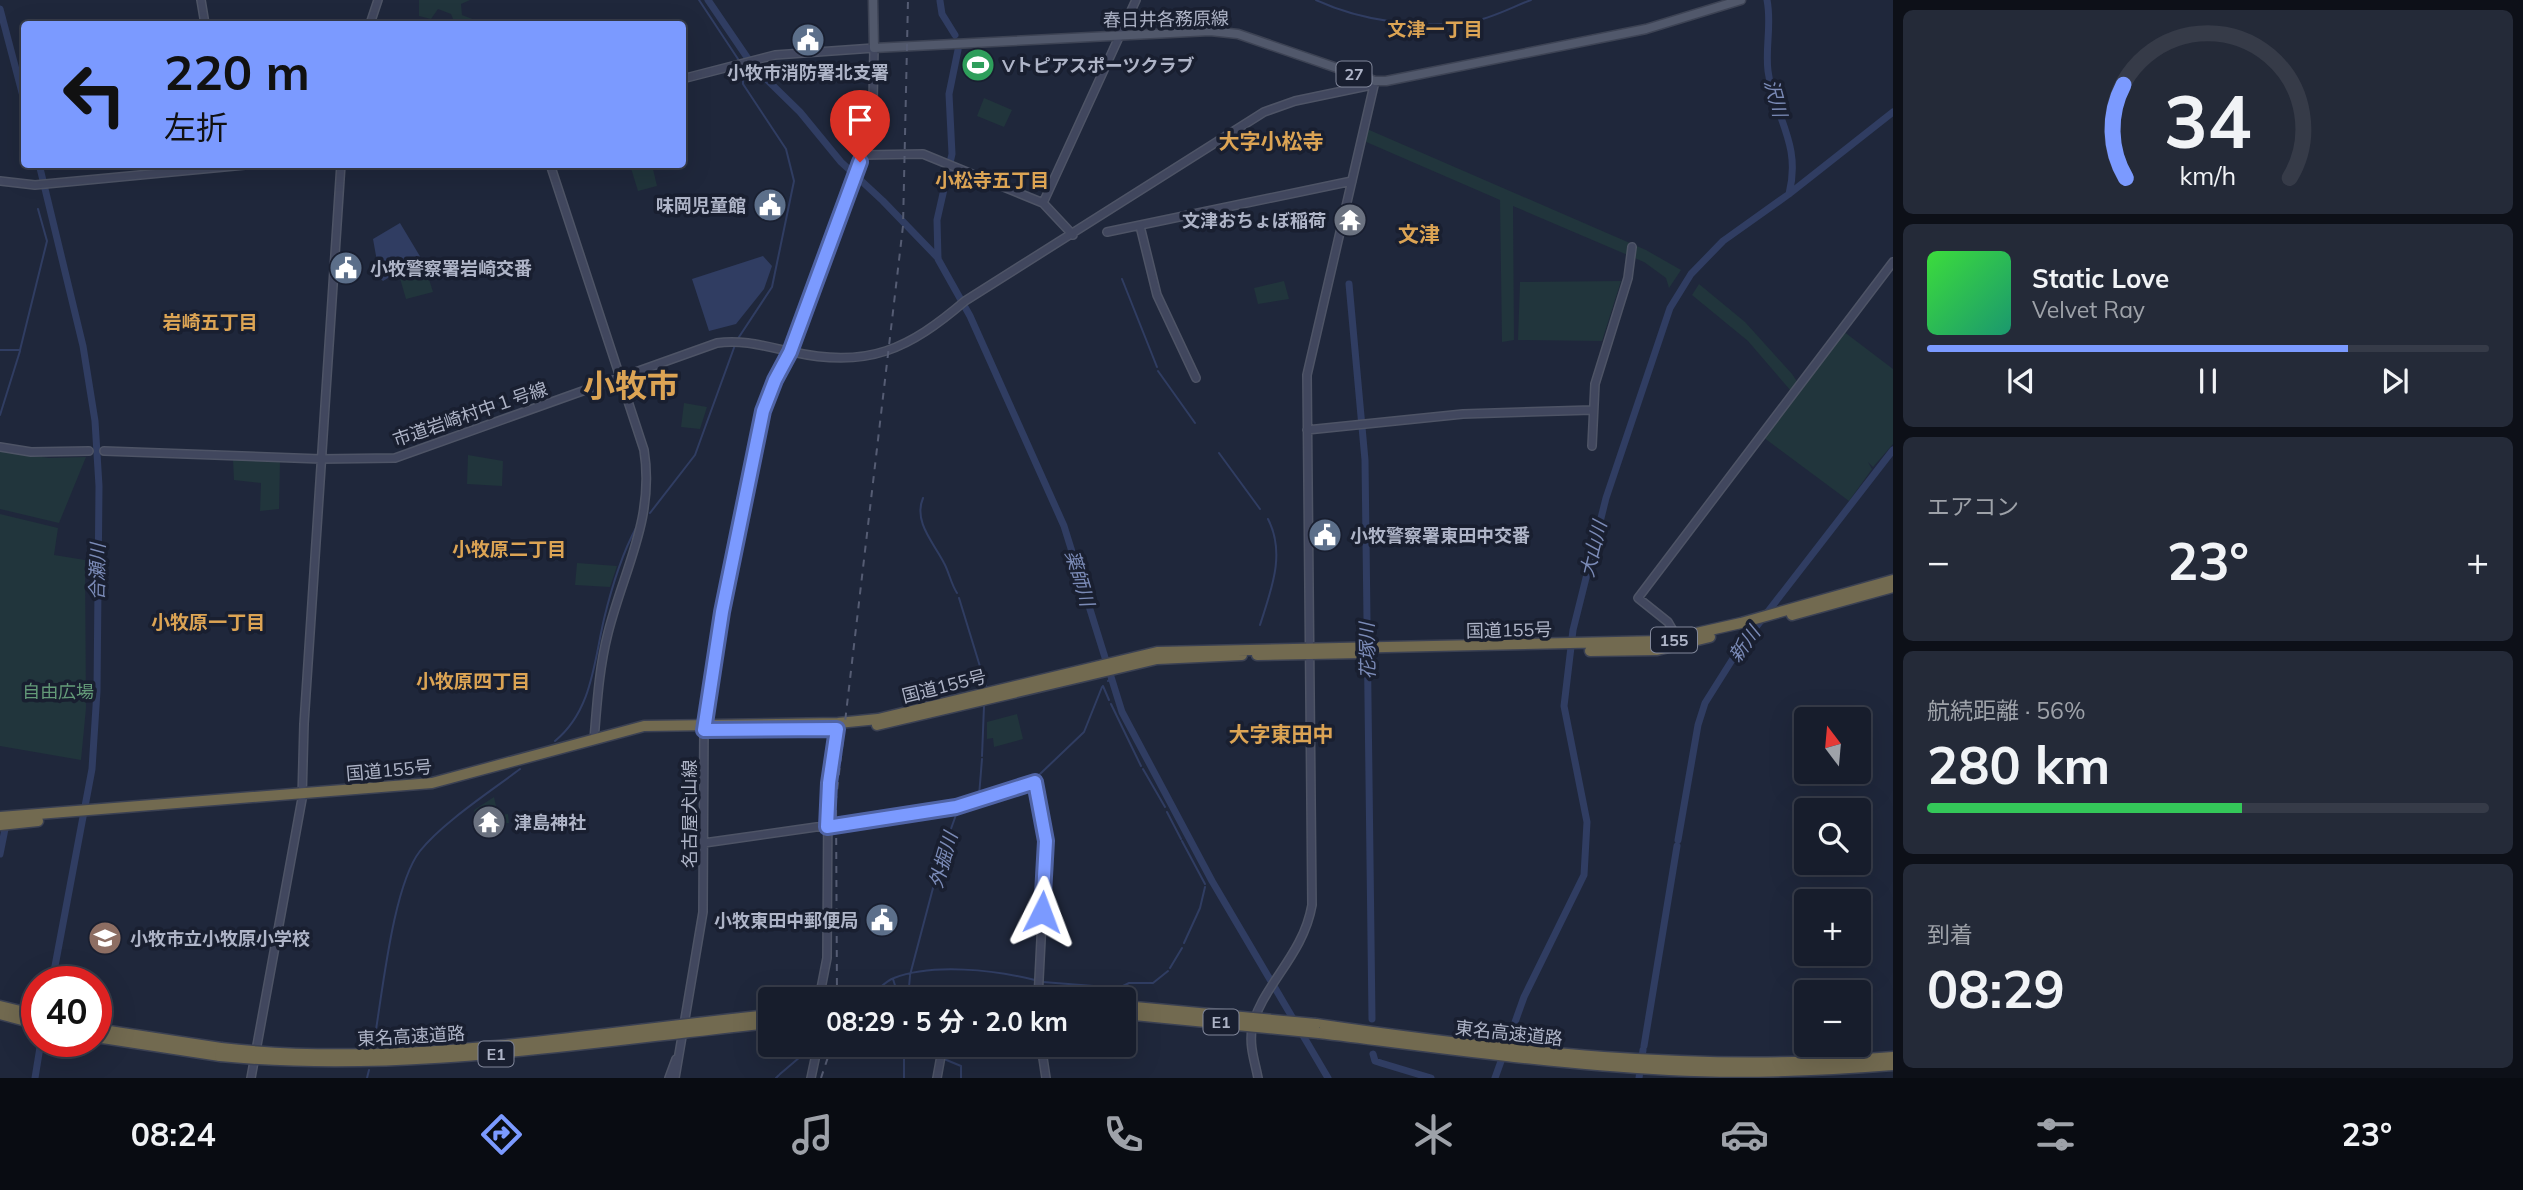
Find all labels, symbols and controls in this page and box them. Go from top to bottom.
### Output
street label: 春日井各務原線 [1103,6,1229,32]
district label: 文津一丁目 [1387,17,1483,41]
public building icon: 小牧市消防署北支署 [789,21,827,59]
text: 220 m [164,41,310,102]
sports icon: Vトピアスポーツクラブ [959,46,997,84]
icon: left [49,49,140,140]
place label: Vトピアスポーツクラブ [1001,54,1195,77]
place label: 小牧市消防署北支署 [727,61,889,84]
road number: 27 [1336,61,1372,86]
text: 34 [2164,75,2252,166]
water label: 沢川 [1759,77,1793,121]
pin [830,90,890,162]
icon: arrive [841,101,879,139]
text: 左折 [164,107,228,147]
district label: 大字小松寺 [1219,128,1324,154]
text: km/h [2180,160,2236,191]
district label: 小松寺五丁目 [935,168,1049,192]
public building icon: 味岡児童館 [751,186,789,224]
place label: 味岡児童館 [656,194,746,217]
temple icon: 文津おちょぼ稲荷 [1331,201,1369,239]
place label: 文津おちょぼ稲荷 [1182,209,1326,232]
district label: 文津 [1398,221,1440,247]
public building icon: 小牧警察署岩崎交番 [327,249,365,287]
place label: 小牧警察署岩崎交番 [370,257,532,280]
text: Static Love [2032,262,2169,295]
text: Velvet Ray [2032,295,2145,324]
district label: 岩崎五丁目 [162,310,258,334]
icon: previous [2002,362,2040,400]
icon: pause [2189,362,2227,400]
icon: next [2376,362,2414,400]
district label: 小牧市 [583,365,679,405]
street label: 市道岩崎村中１号線 [390,377,550,451]
text: エアコン [1927,492,2019,521]
public building icon: 小牧警察署東田中交番 [1306,516,1344,554]
water label: 大山川 [1574,517,1612,580]
place label: 小牧警察署東田中交番 [1350,524,1530,547]
text: 23° [2167,528,2249,593]
district label: 小牧原二丁目 [452,537,566,561]
text: − [1927,537,1950,585]
text: + [2466,537,2489,585]
water label: 合瀬川 [85,541,110,601]
water label: 薬師川 [1060,547,1100,611]
district label: 小牧原一丁目 [151,610,265,634]
street label: 国道155号 [1466,618,1552,642]
water label: 花塚川 [1354,620,1379,680]
water label: 新川 [1723,620,1766,666]
road number: 155 [1651,628,1697,652]
street label: 国道155号 [899,664,989,708]
district label: 小牧原四丁目 [416,669,530,693]
park label: 自由広場 [22,680,94,703]
text: 航続距離 · 56% [1927,696,2085,725]
north arrow [1794,707,1871,784]
map controls [1794,707,1871,1057]
district label: 大字東田中 [1229,721,1334,747]
text: 280 km [1927,732,2110,797]
street label: 国道155号 [345,755,433,785]
street label: 名古屋犬山線 [678,760,701,868]
button: search [1794,798,1871,875]
temple icon: 津島神社 [470,803,508,841]
place label: 津島神社 [514,811,586,834]
water label: 外掘川 [924,827,963,891]
position arrow [1005,875,1079,949]
button: + [1794,889,1871,966]
public building icon: 小牧東田中郵便局 [863,901,901,939]
place label: 小牧東田中郵便局 [714,909,858,932]
school or university icon: 小牧市立小牧原小学校 [86,919,124,957]
text: 到着 [1927,920,1973,949]
place label: 小牧市立小牧原小学校 [130,927,310,950]
text: 08:29 [1927,956,2065,1021]
speed limit sign: 40 [21,966,112,1057]
button: − [1794,980,1871,1057]
text: 08:29 · 5 分 · 2.0 km [826,1005,1068,1038]
road number: E1 [1204,1010,1238,1034]
street label: 東名高速道路 [1454,1016,1564,1050]
street label: 東名高速道路 [356,1022,466,1050]
road number: E1 [478,1042,514,1066]
icon: directions [477,1110,526,1159]
icon: music [788,1110,837,1159]
icon: phone [1099,1110,1148,1159]
icon: climate [1409,1110,1458,1159]
icon: car [1720,1110,1769,1159]
icon: filters [2031,1110,2080,1159]
text: 08:24 [131,1114,216,1154]
text: 23° [2342,1114,2392,1154]

